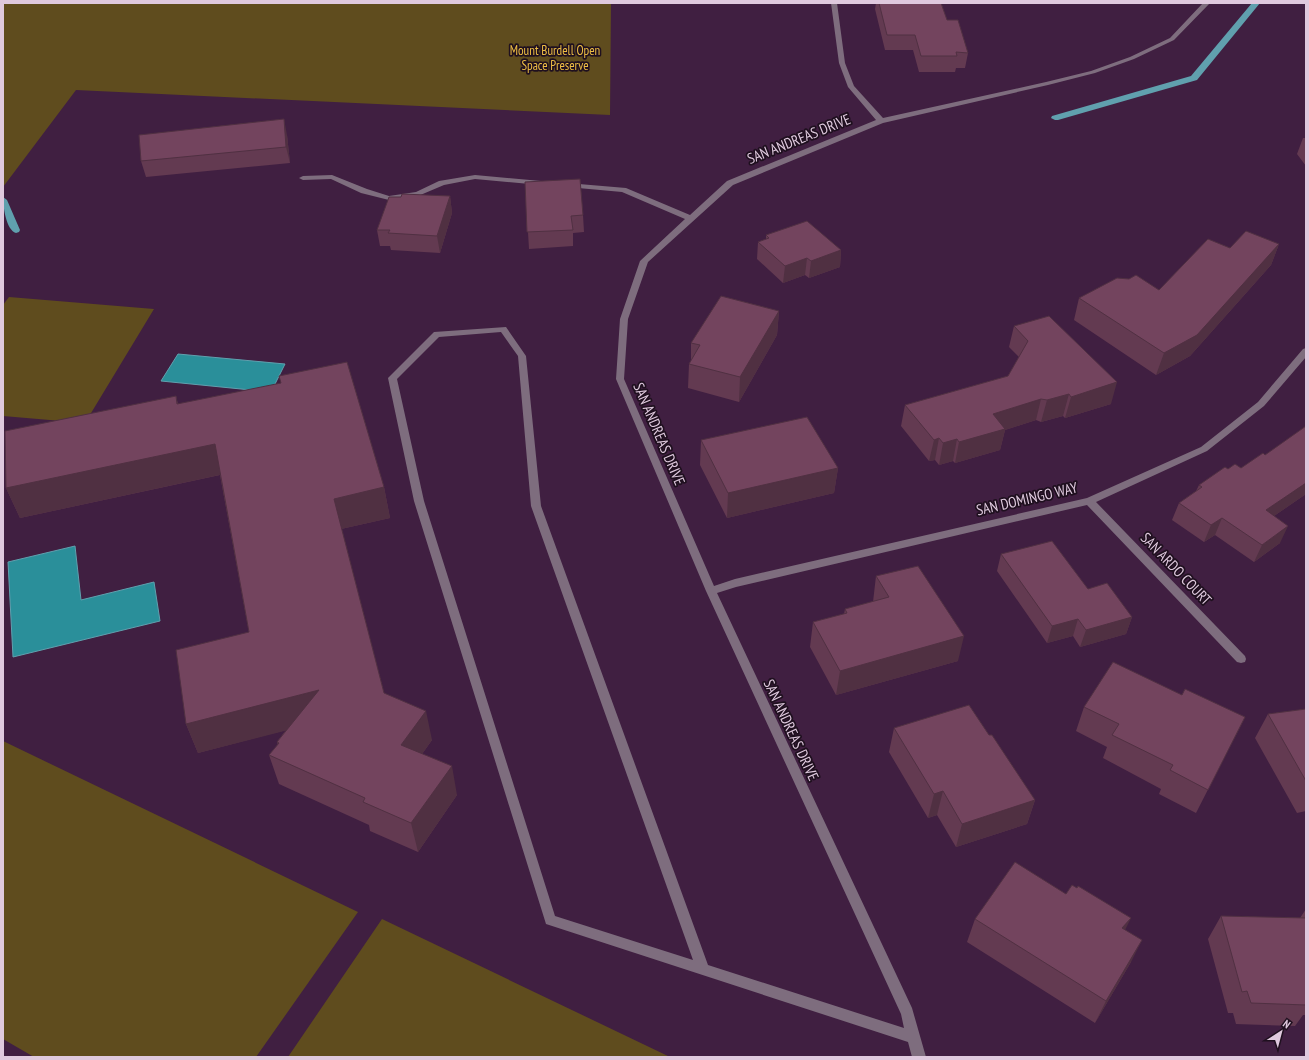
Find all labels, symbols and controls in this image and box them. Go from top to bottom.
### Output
park label: Mount Burdell Open Space Preserve [510,42,601,74]
street label: SAN ANDREAS DRIVE [744,109,853,168]
street label: SAN ANDREAS DRIVE [629,380,690,488]
street label: SAN DOMINGO WAY [974,478,1080,519]
street label: SAN ARDO COURT [1137,528,1216,609]
street label: SAN ANDREAS DRIVE [760,676,823,784]
north arrow [1261,1012,1301,1052]
text: N [1280,1016,1293,1031]

